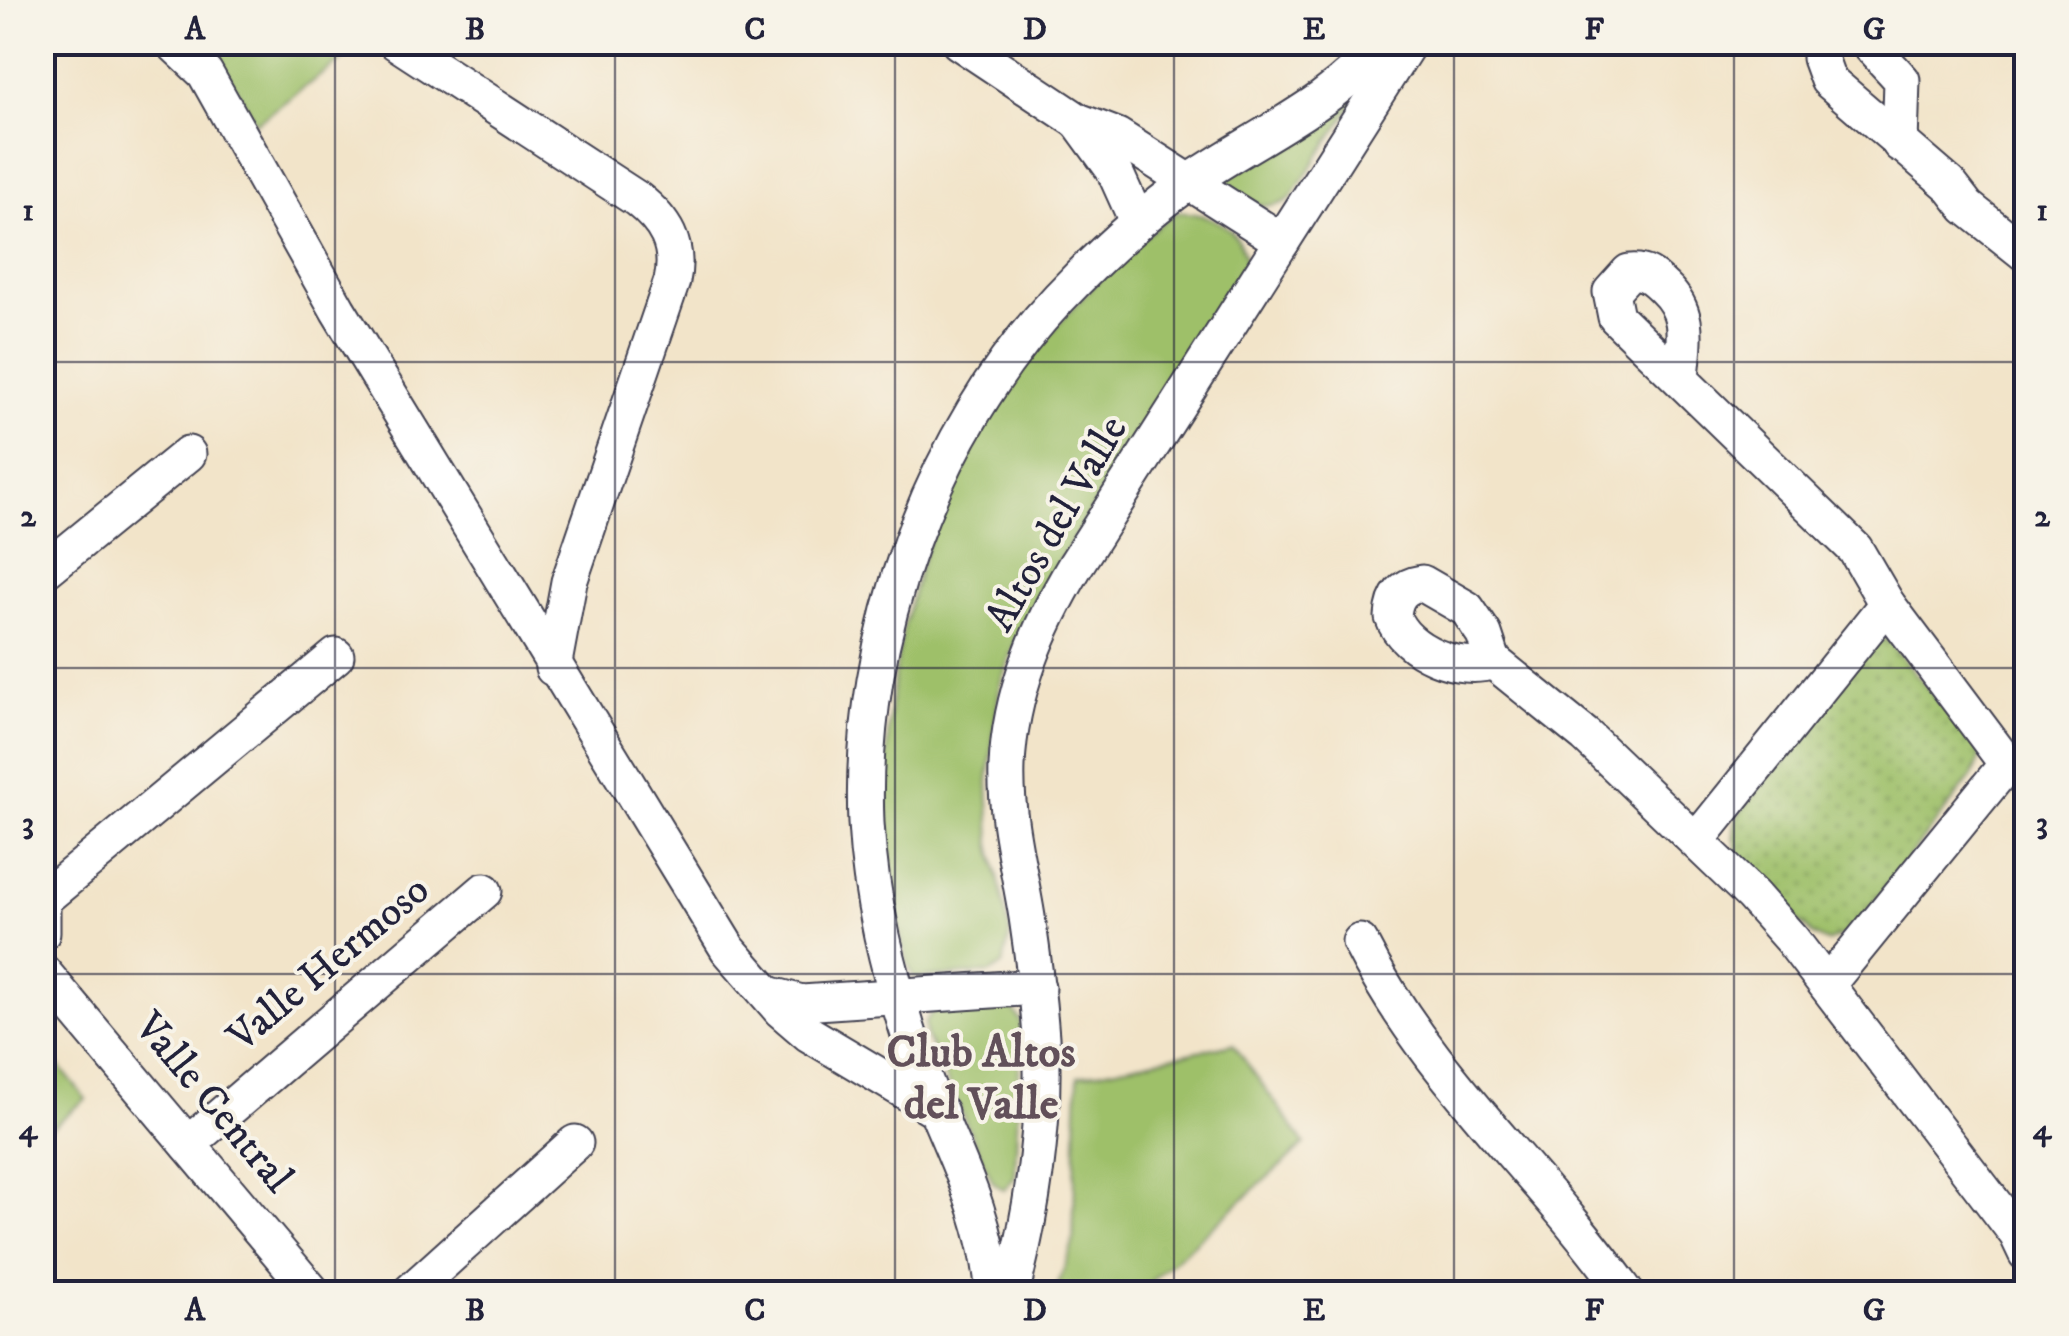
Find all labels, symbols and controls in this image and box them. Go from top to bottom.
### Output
text: A [184,10,207,50]
text: B [465,10,485,50]
text: C [744,10,766,50]
text: D [1023,10,1047,50]
text: E [1303,10,1326,50]
text: F [1584,10,1604,50]
text: G [1863,10,1886,50]
text: 1 [22,191,34,231]
text: 1 [2036,191,2048,231]
street label: Altos del Valle [974,407,1140,641]
text: 2 [20,497,36,537]
text: 2 [2034,497,2050,537]
text: 3 [22,804,34,844]
text: 3 [2036,804,2048,844]
street label: Valle Hermoso [217,865,440,1064]
street label: Valle Central [122,1001,304,1204]
district label: Club Altos del Valle [886,1025,1076,1133]
text: 4 [19,1110,39,1150]
text: 4 [2033,1110,2053,1150]
text: A [184,1291,207,1331]
text: B [465,1291,485,1331]
text: C [744,1291,766,1331]
text: D [1023,1291,1047,1331]
text: E [1303,1291,1326,1331]
text: F [1584,1291,1604,1331]
text: G [1863,1291,1886,1331]

